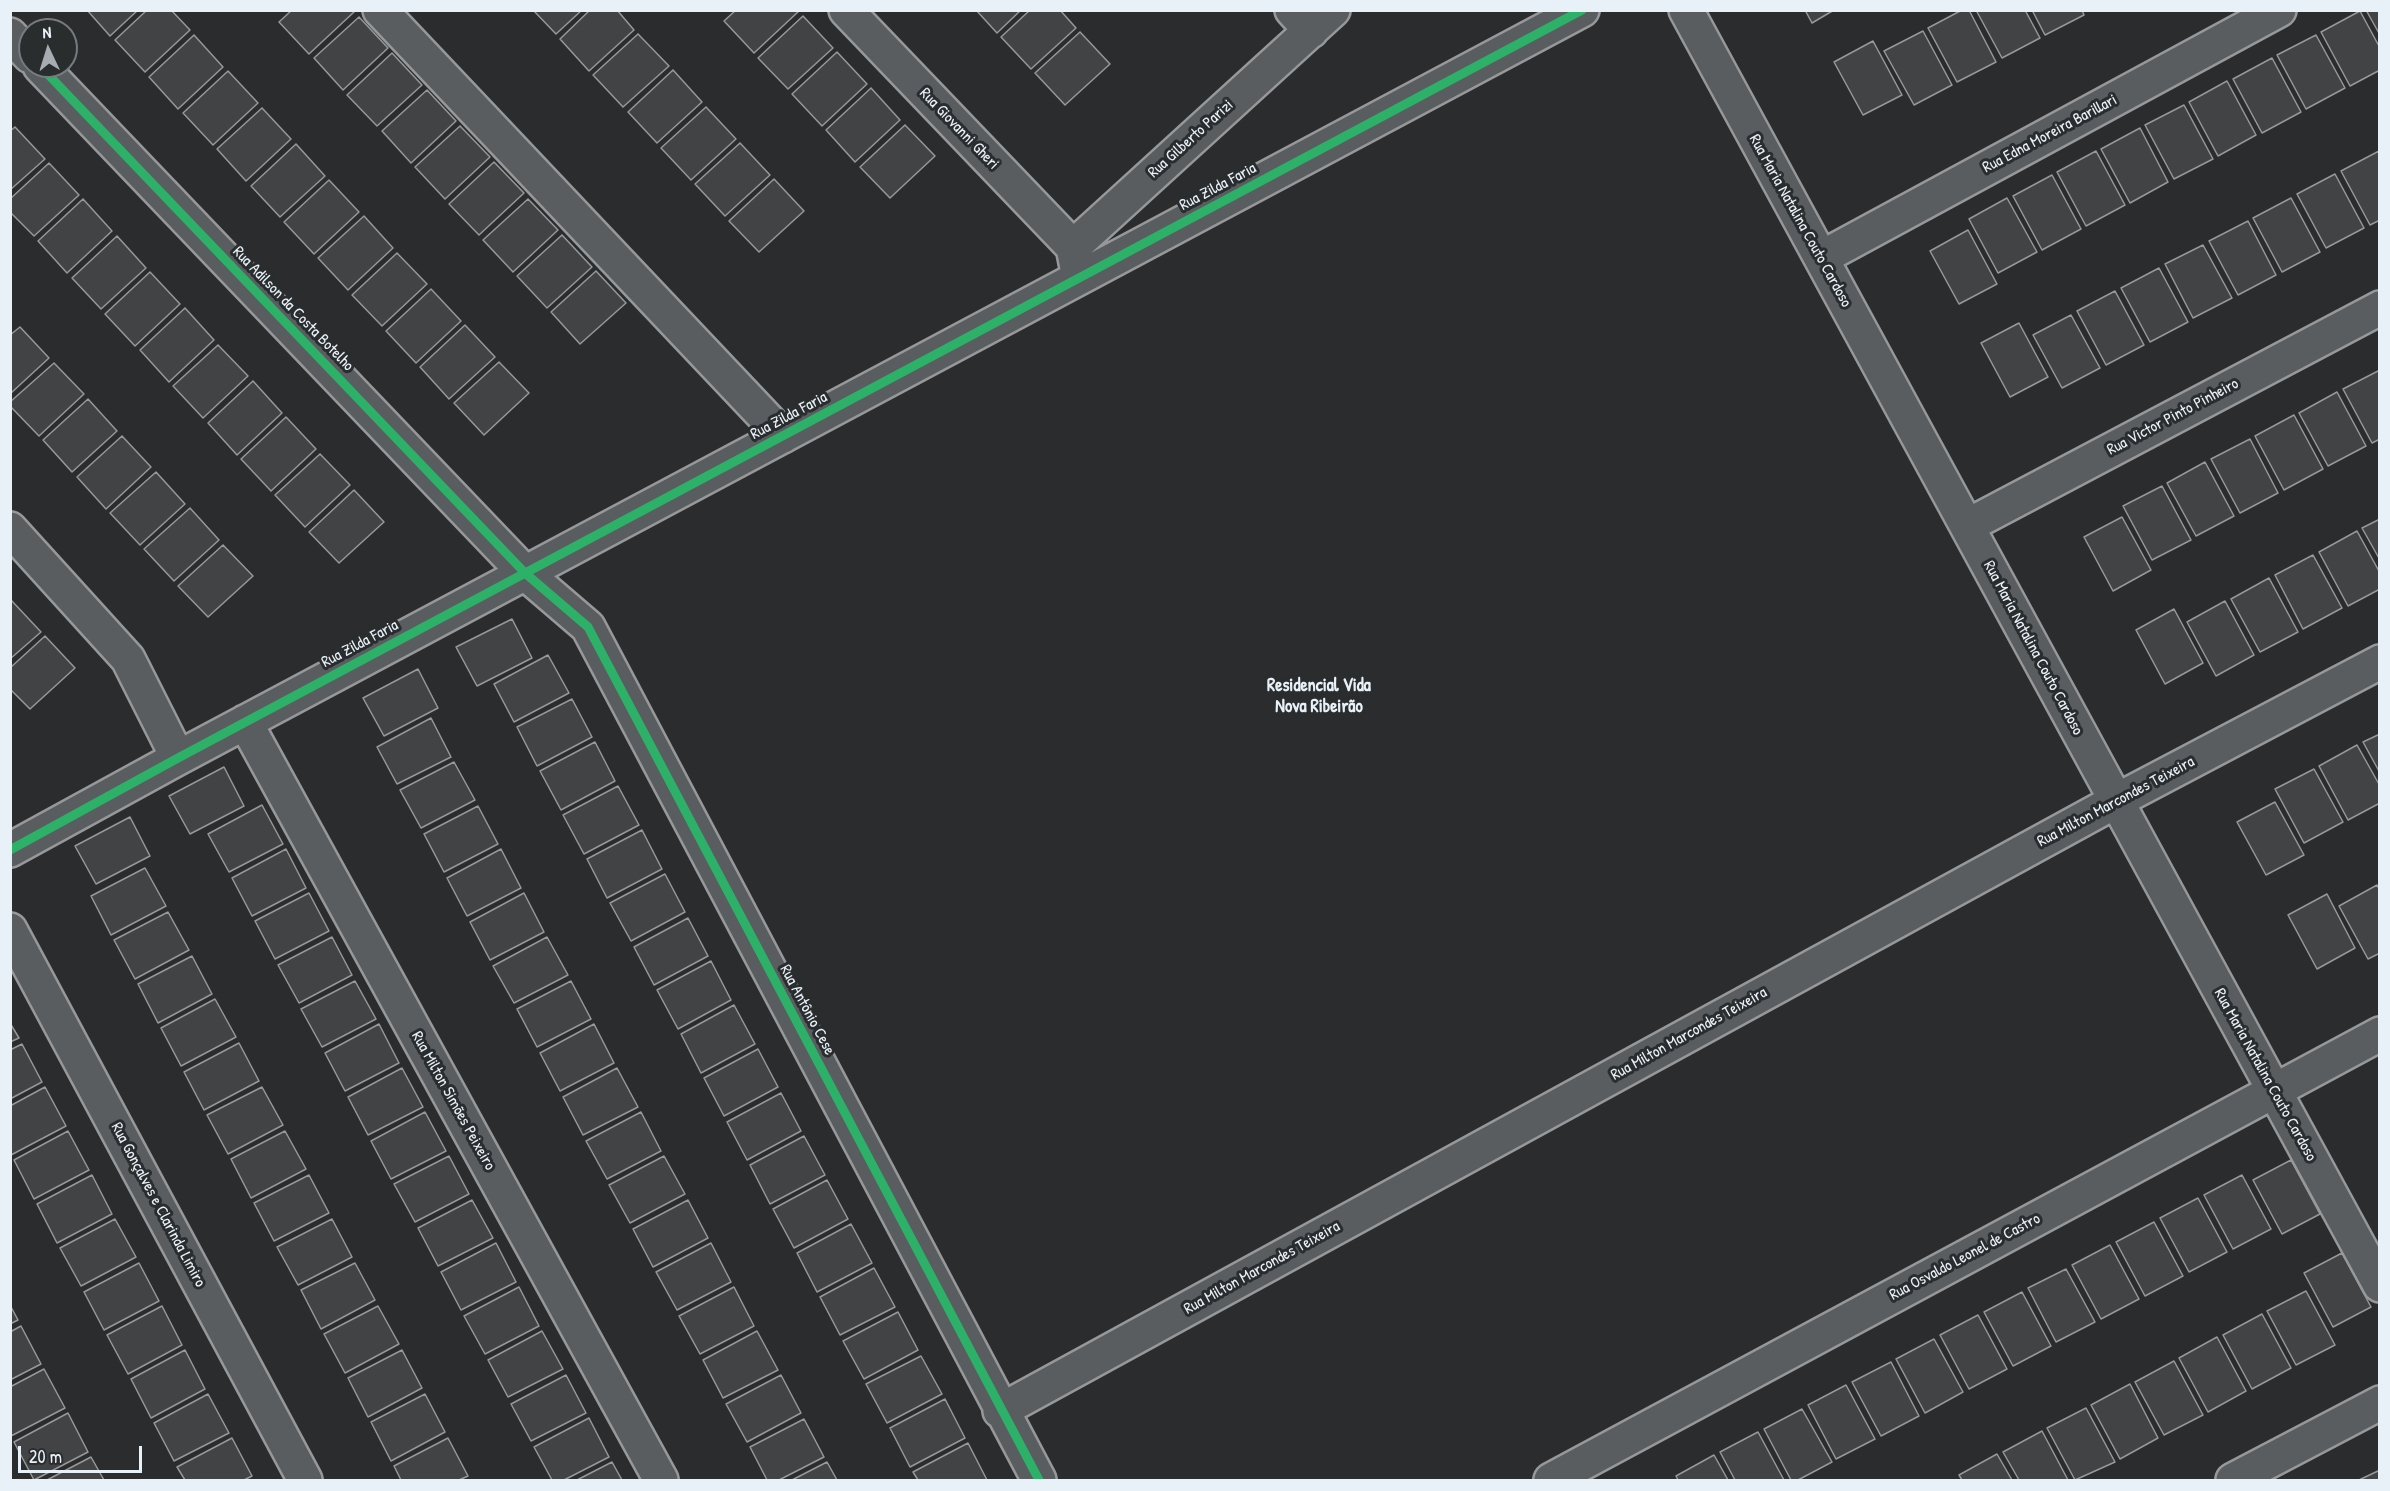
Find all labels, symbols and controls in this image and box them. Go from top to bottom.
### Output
north arrow [18,18,78,78]
text: N [42,21,52,43]
street label: Rua Giovanni Gheri [915,84,1003,174]
street label: Rua Edna Moreira Barillari [1980,90,2120,178]
street label: Rua Gilberto Parizi [1144,96,1238,182]
street label: Rua Maria Natalina Couto Cardoso [1744,131,1856,311]
street label: Rua Zilda Faria [1176,159,1260,215]
street label: Rua Adilson da Costa Botelho [228,243,358,375]
street label: Rua Victor Pinto Pinheiro [2104,374,2242,460]
street label: Rua Zilda Faria [747,388,831,444]
street label: Rua Maria Natalina Couto Cardoso [1979,558,2087,738]
street label: Rua Zilda Faria [318,616,402,672]
district label: Residencial Vida Nova Ribeirão [1267,675,1371,718]
street label: Rua Milton Marcondes Teixeira [2034,752,2198,852]
street label: Rua Antônio Cese [775,962,839,1058]
street label: Rua Milton Marcondes Teixeira [1608,983,1770,1085]
street label: Rua Maria Natalina Couto Cardoso [2209,985,2321,1165]
street label: Rua Milton Simões Peixeiro [407,1028,499,1174]
street label: Rua Gonçalves e Clarinda Limiro [106,1120,210,1290]
street label: Rua Osvaldo Leonel de Castro [1886,1209,2044,1305]
street label: Rua Milton Marcondes Teixeira [1181,1217,1343,1319]
scale bar [21,1434,146,1472]
text: 20 m [29,1444,62,1469]

